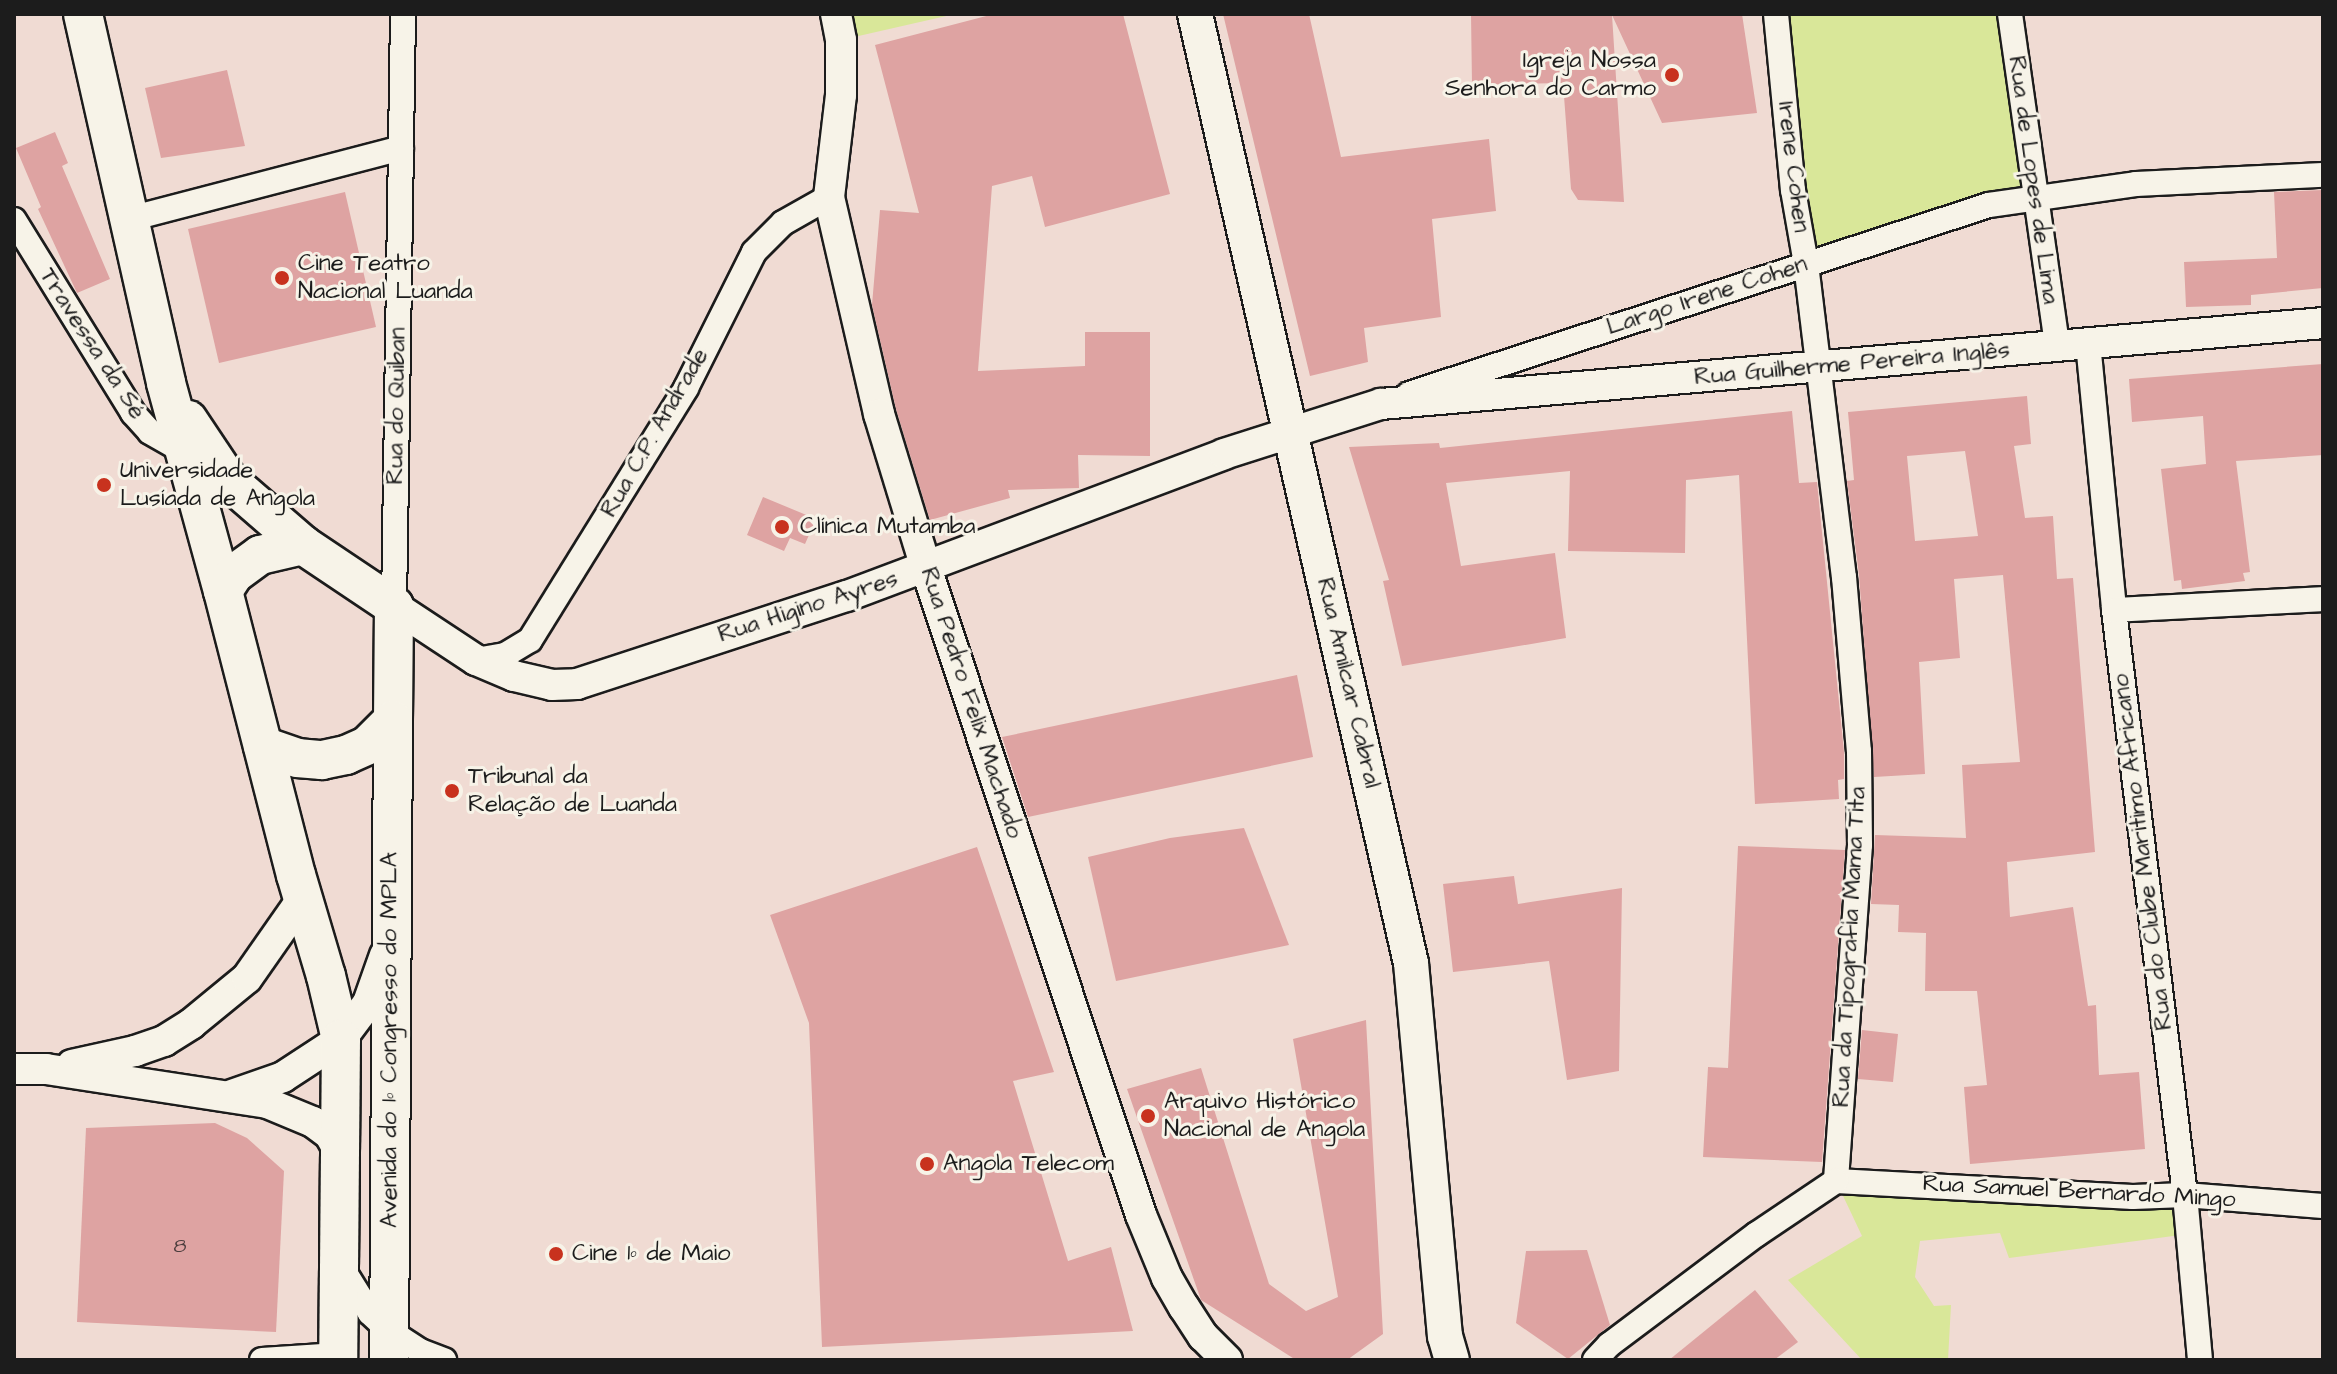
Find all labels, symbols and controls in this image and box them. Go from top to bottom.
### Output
place label: Igreja Nossa Senhora do Carmo [1445,47,1656,103]
street label: Rua de Lopes de Lima [2001,54,2065,306]
marker: Igreja Nossa Senhora do Carmo [1663,66,1681,84]
street label: Irene Cohen [1771,100,1815,234]
place label: Cine Teatro Nacional Luanda [298,250,473,306]
street label: Largo Irene Cohen [1603,250,1811,342]
street label: Travessa da Sé [32,263,152,425]
marker: Cine Teatro Nacional Luanda [273,269,291,287]
street label: Rua do Quiban [381,327,413,485]
street label: Rua Guilherme Pereira Inglês [1693,336,2011,392]
street label: Rua C.P. Andrade [595,343,715,523]
place label: Universidade Lusíada de Angola [120,457,315,513]
marker: Universidade Lusíada de Angola [95,476,113,494]
place label: Clínica Mutamba [800,513,975,541]
marker: Clínica Mutamba [771,516,793,538]
street label: Rua Higino Ayres [715,564,901,650]
street label: Rua Pedro Felix Machado [914,564,1028,842]
street label: Rua Amilcar Cabral [1310,575,1386,791]
street label: Rua do Clube Maritimo Africano [2107,672,2179,1032]
place label: Tribunal da Relação de Luanda [468,763,677,819]
marker: Tribunal da Relação de Luanda [443,782,461,800]
street label: Rua da Tipografia Mama Tita [1827,786,1873,1108]
street label: Avenida do 1º Congresso do MPLA [376,852,404,1228]
place label: Arquivo Histórico Nacional de Angola [1164,1088,1365,1144]
marker: Arquivo Histórico Nacional de Angola [1139,1107,1157,1125]
place label: Angola Telecom [943,1150,1114,1178]
marker: Angola Telecom [918,1155,936,1173]
street label: Rua Samuel Bernardo Mingo [1922,1169,2236,1215]
house number: 8 [174,1234,186,1258]
place label: Cine 1º de Maio [572,1240,731,1268]
marker: Cine 1º de Maio [547,1245,565,1263]

